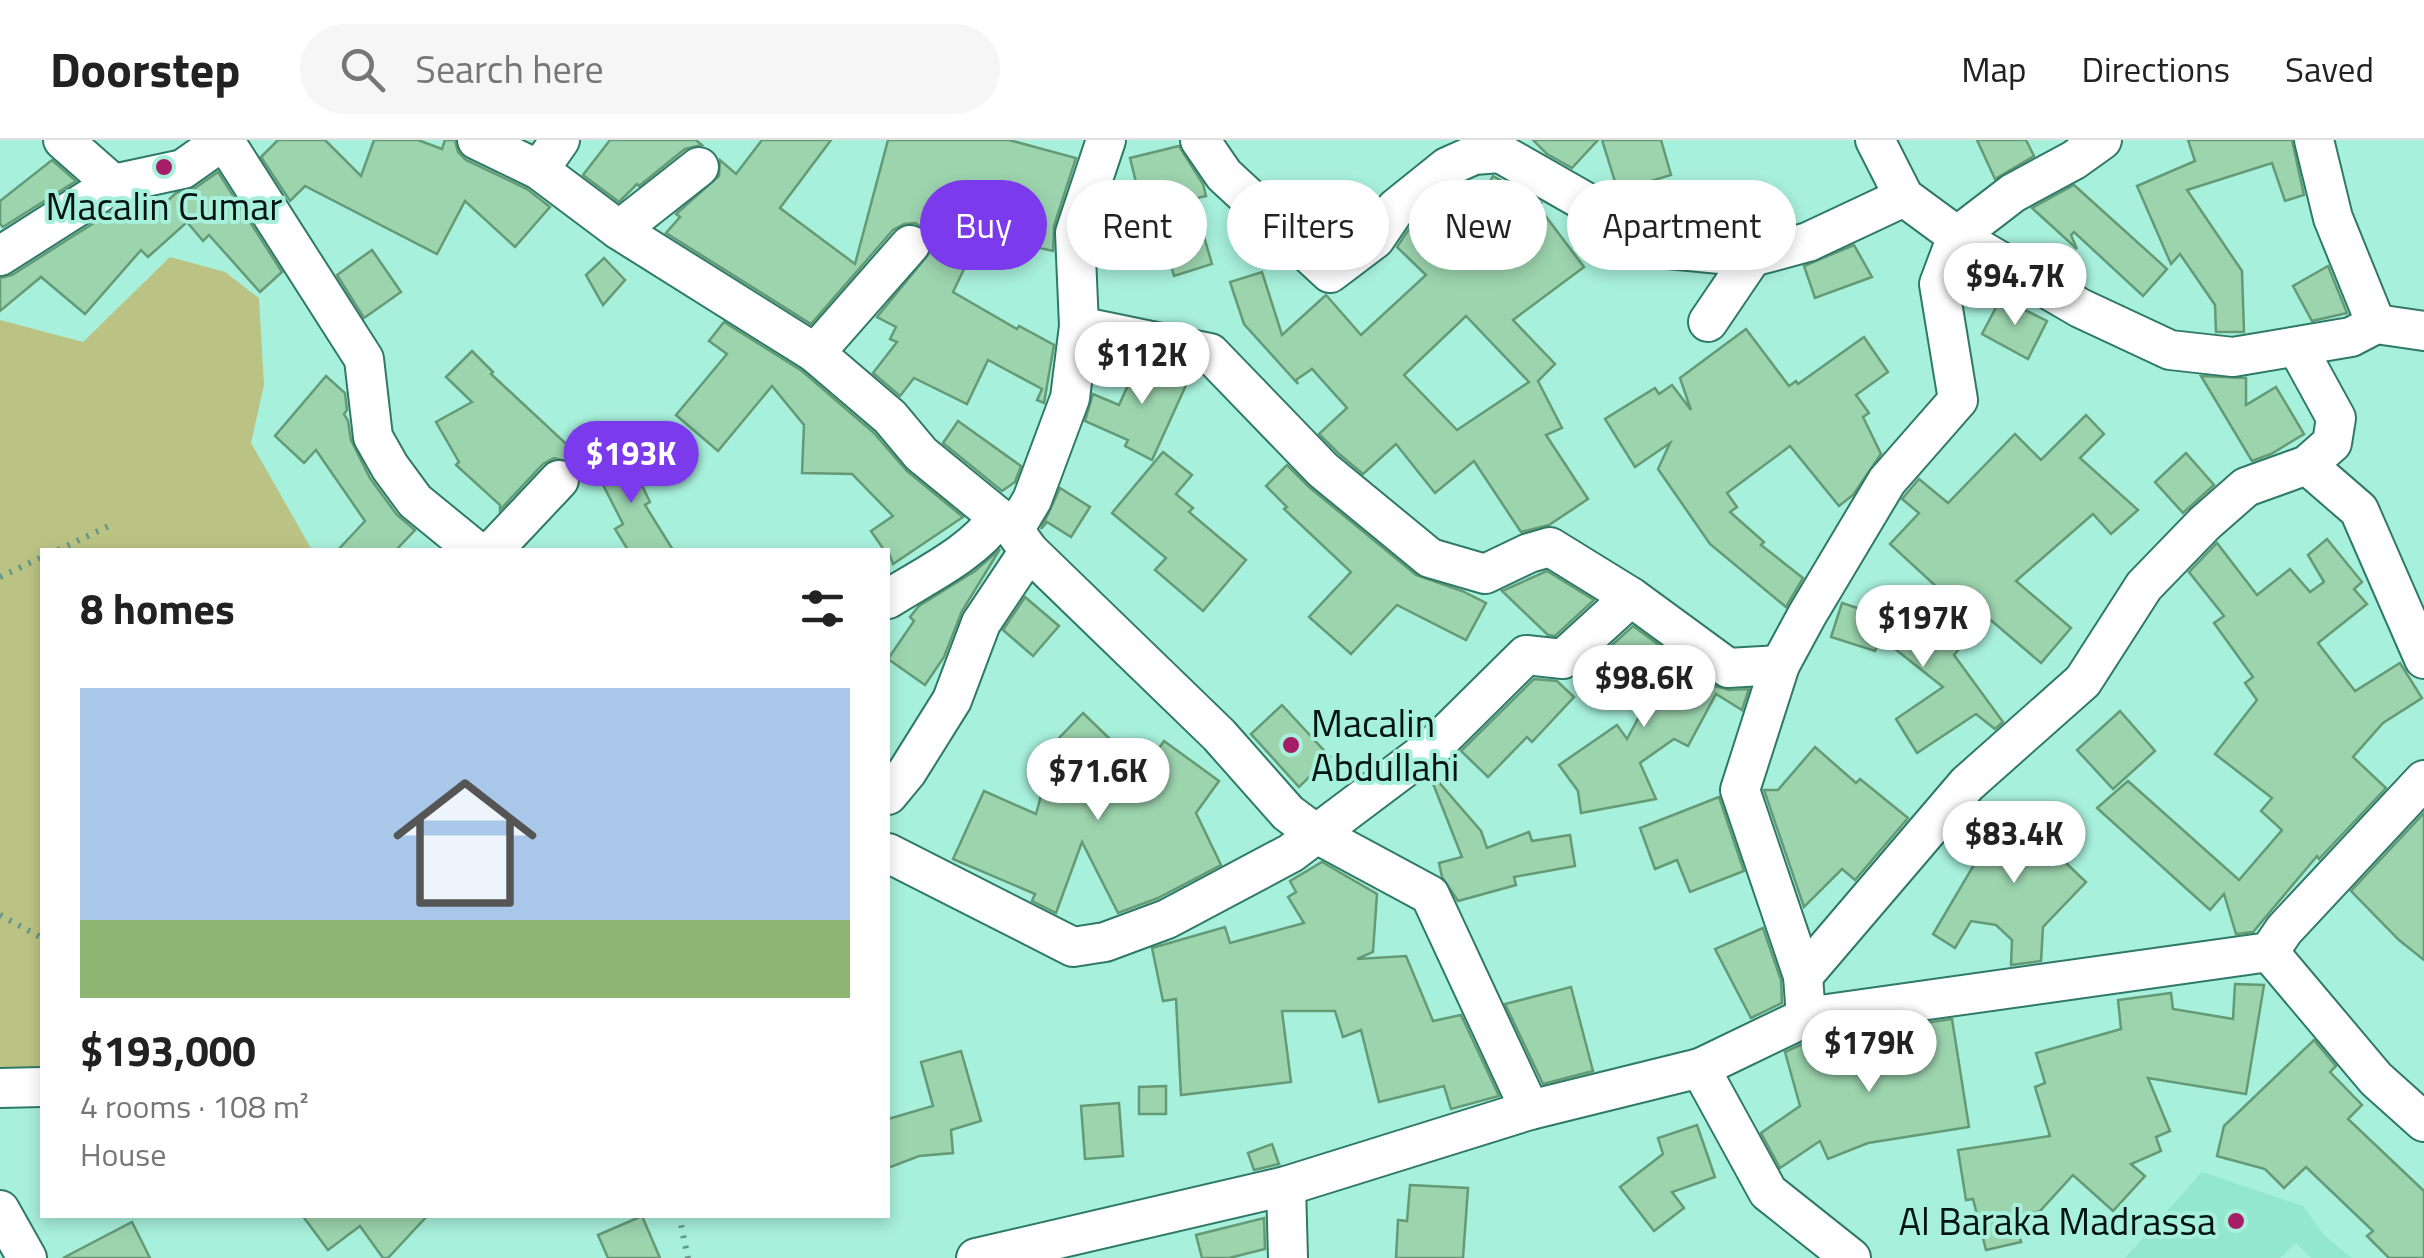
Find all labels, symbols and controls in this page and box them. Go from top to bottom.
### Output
search box [300,24,1000,114]
text: Doorstep [50,33,240,106]
text: Search here [415,40,604,98]
icon: search [335,42,390,97]
text: Map [1961,42,2027,96]
text: Directions [2082,42,2230,96]
text: Saved [2285,42,2374,96]
marker: Macalin Cumar [153,156,175,178]
place label: Macalin Cumar [46,177,282,235]
chip: Buy [920,180,1047,270]
chip: Rent [1067,180,1207,270]
chip: Filters [1227,180,1389,270]
chip: New [1409,180,1547,270]
chip: Apartment [1567,180,1796,270]
pin: $94.7K [1934,243,2096,328]
text: $94.7K [1966,251,2064,299]
pin: $112K [1072,322,1212,407]
text: $112K [1097,330,1187,378]
pin: $193K [561,421,701,506]
text: $193K [586,429,676,477]
text: 8 homes [80,576,235,640]
icon: filters [795,581,850,636]
pin: $197K [1853,585,1993,670]
text: $197K [1878,593,1968,641]
pin: $98.6K [1563,645,1725,730]
text: $98.6K [1595,653,1693,701]
place label: Macalin Abdullahi [1311,694,1459,796]
marker: Macalin Abdullahi [1280,734,1302,756]
pin: $71.6K [1017,738,1179,823]
text: $71.6K [1049,746,1147,794]
icon: home [375,753,555,933]
pin: $83.4K [1933,801,2095,886]
text: $83.4K [1965,809,2063,857]
pin: $179K [1799,1010,1939,1095]
text: $193,000 [80,1018,256,1082]
text: $179K [1824,1018,1914,1066]
text: 4 rooms · 108 m² [80,1082,309,1130]
text: House [80,1130,166,1178]
place label: Al Baraka Madrassa [1898,1192,2216,1250]
marker: Al Baraka Madrassa [2225,1210,2247,1232]

